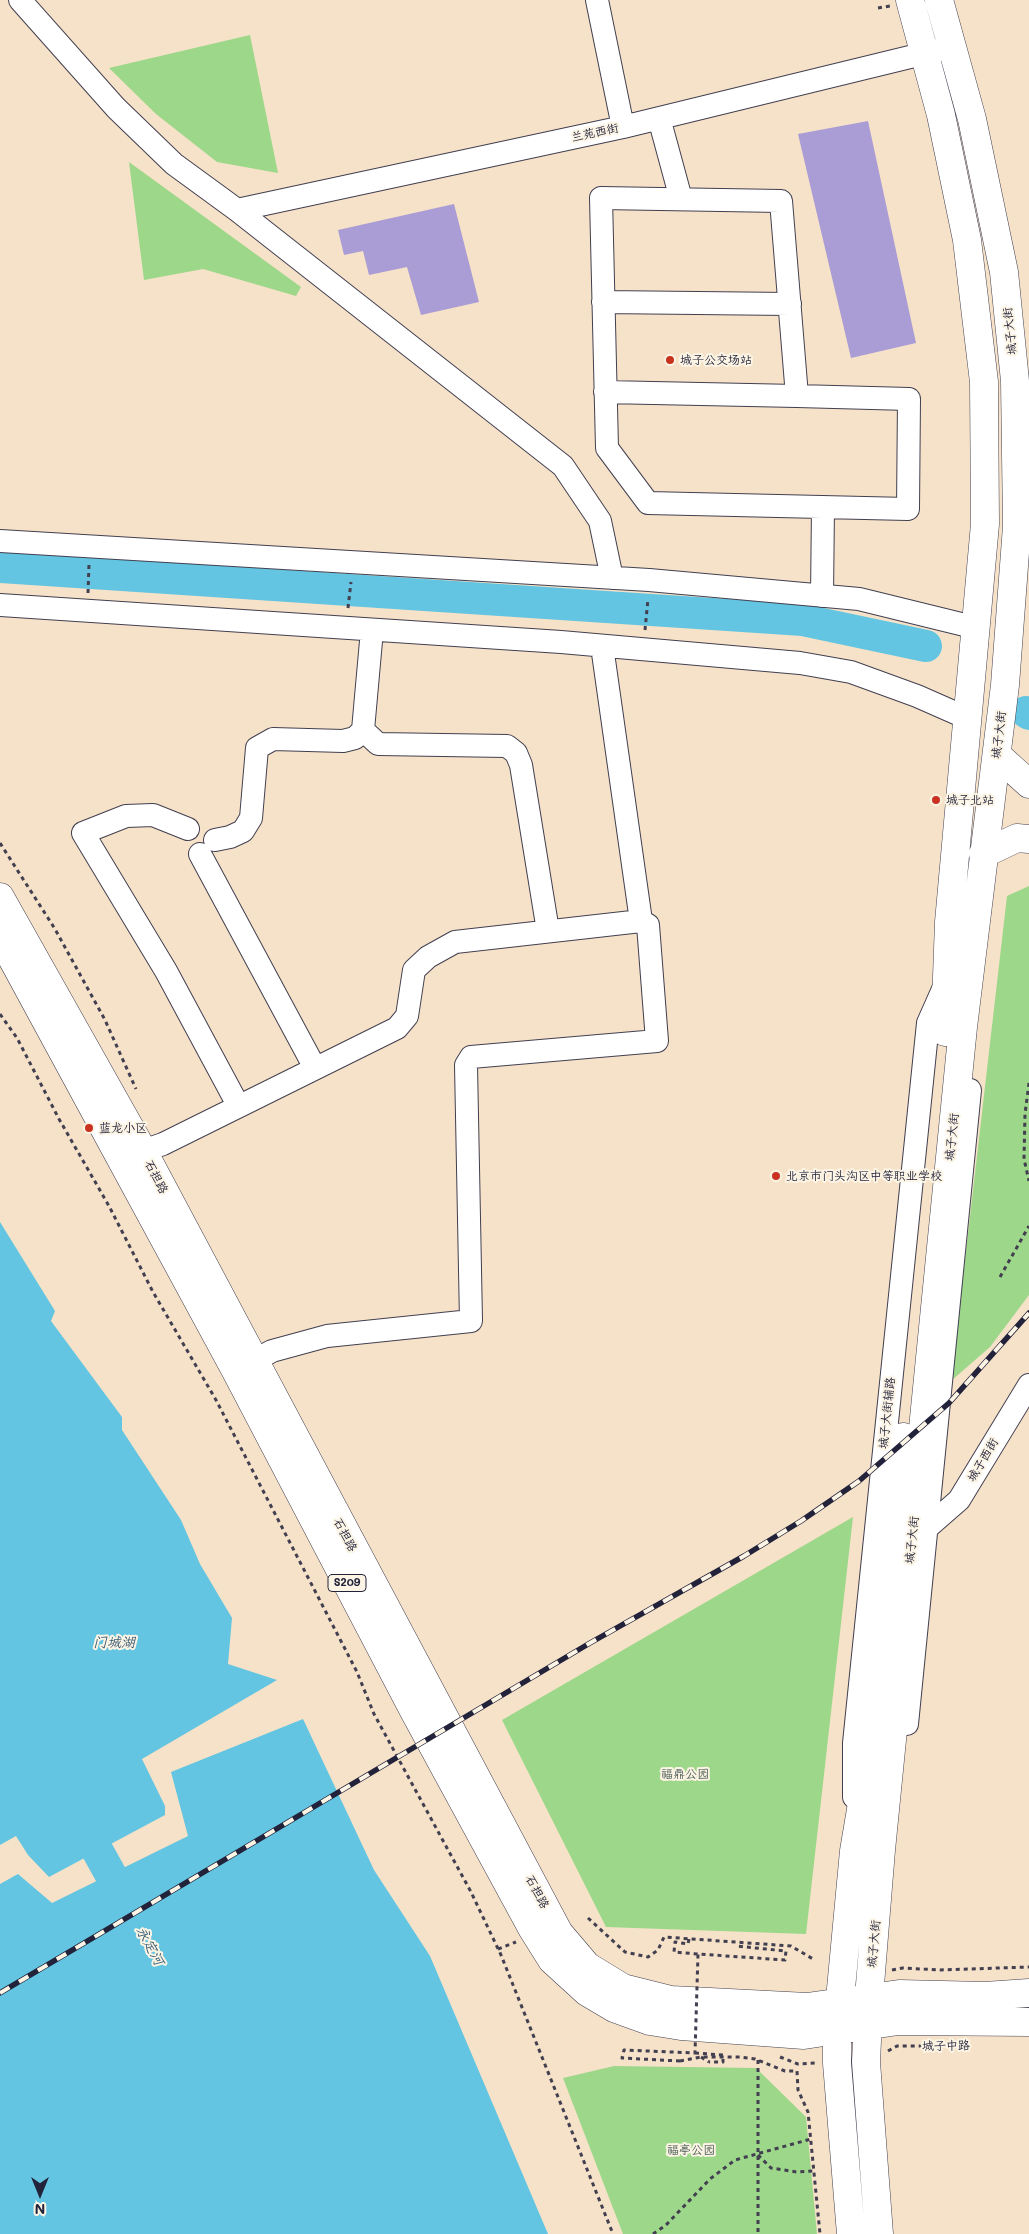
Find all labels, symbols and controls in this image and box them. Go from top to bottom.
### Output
street label: 兰苑西街 [570,121,620,145]
street label: 城子大街 [1000,306,1020,356]
place label: 城子公交场站 [680,353,752,367]
marker: 城子公交场站 [664,354,676,366]
street label: 城子大街 [989,710,1009,760]
place label: 城子北站 [946,793,994,807]
marker: 城子北站 [930,794,942,806]
street label: 城子大街 [942,1112,962,1162]
place label: 蓝龙小区 [99,1121,147,1135]
marker: 蓝龙小区 [83,1122,95,1134]
street label: 石担路 [141,1158,171,1196]
place label: 北京市门头沟区中等职业学校 [786,1169,942,1183]
marker: 北京市门头沟区中等职业学校 [770,1170,782,1182]
street label: 城子大街辅路 [876,1376,898,1450]
street label: 城子西街 [964,1436,1002,1484]
street label: 城子大街 [902,1515,922,1565]
street label: 石担路 [330,1516,360,1554]
road number: S209 [328,1575,366,1592]
water label: 门城湖 [93,1635,135,1651]
park label: 福鼎公园 [661,1767,709,1781]
street label: 石担路 [522,1873,552,1911]
street label: 城子大街 [865,1919,883,1969]
water label: 永定河 [132,1924,168,1968]
street label: 城子中路 [922,2038,970,2054]
park label: 福亭公园 [667,2143,715,2157]
north arrow [15,2169,65,2219]
text: N [35,2200,45,2219]

